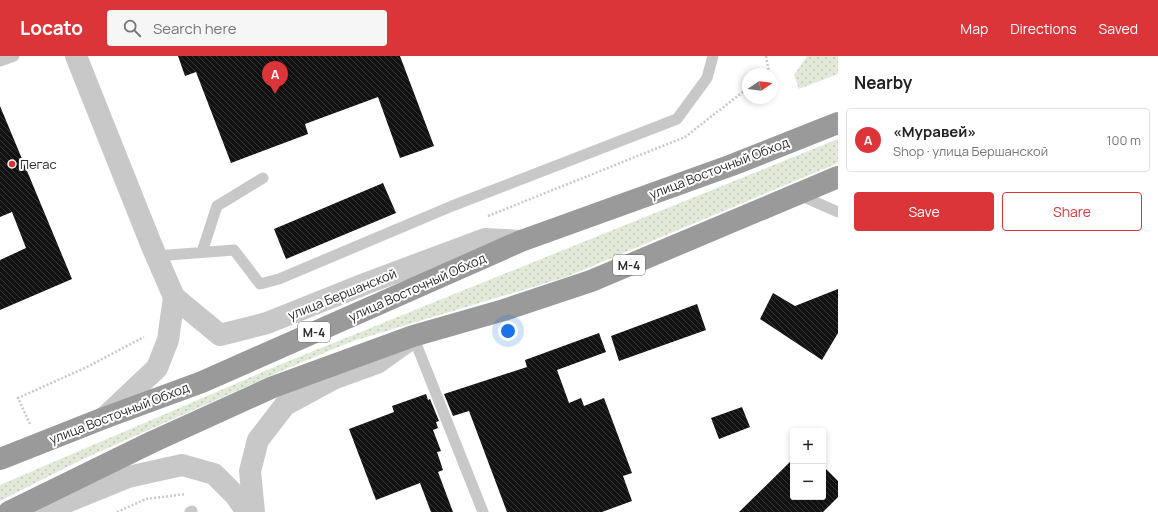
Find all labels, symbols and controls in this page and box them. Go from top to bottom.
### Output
search box [107,10,387,46]
text: Locato [20,15,83,41]
icon: search [121,17,143,39]
text: Search here [153,18,236,39]
text: Map [960,19,988,38]
text: Directions [1010,19,1077,38]
text: Saved [1099,19,1138,38]
pin: A [262,61,288,94]
north arrow [742,68,778,104]
text: Nearby [854,71,912,94]
text: «Муравей» [893,121,976,142]
text: A [864,131,872,149]
text: 100 m [1106,131,1141,149]
street label: улица Восточный Обход [646,133,792,203]
text: Shop · улица Бершанской [893,142,1048,160]
place label: Пегас [20,155,57,173]
marker: Пегас [7,159,17,169]
button: Save [854,192,994,231]
button: Share [1002,192,1142,231]
street label: улица Восточный Обход [345,248,489,325]
road number: М-4 [613,255,645,275]
street label: улица Бершанской [285,264,399,324]
your location [498,321,518,341]
road number: М-4 [298,322,330,342]
street label: улица Восточный Обход [46,378,192,448]
map controls [790,428,826,500]
button: + [790,428,826,464]
button: − [790,464,826,500]

